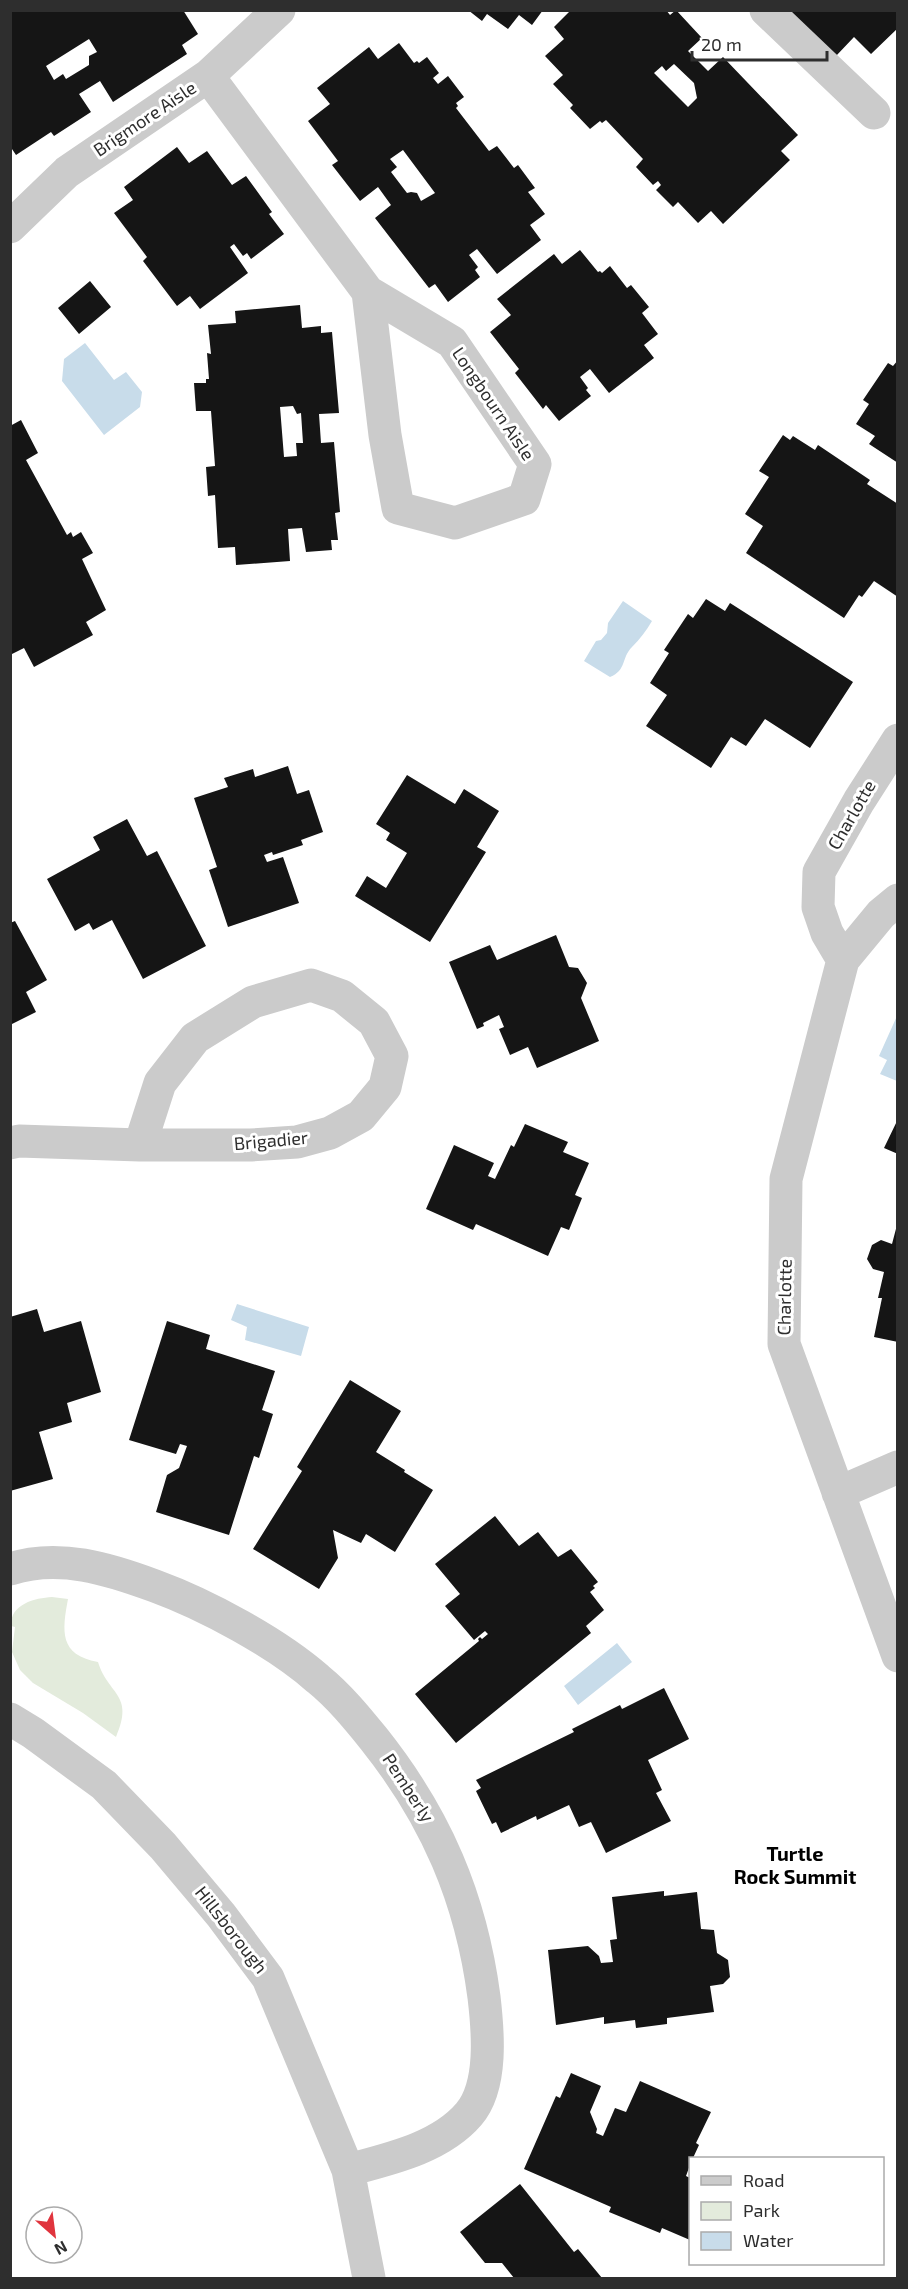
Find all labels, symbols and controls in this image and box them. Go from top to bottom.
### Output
scale bar [692,24,827,62]
text: 20 m [701,33,742,55]
street label: Brigmore Aisle [89,76,200,161]
street label: Longbourn Aisle [448,343,540,464]
street label: Charlotte [822,776,880,853]
street label: Brigadier [233,1126,309,1154]
street label: Charlotte [772,1258,796,1336]
street label: Pemberly [378,1749,439,1826]
district label: Turtle Rock Summit [734,1841,856,1888]
street label: Hillsborough [191,1881,273,1977]
legend [689,2157,884,2265]
text: Road [743,2169,784,2191]
text: Park [743,2199,780,2221]
north arrow [24,2205,84,2265]
text: Water [743,2229,793,2251]
text: N [52,2238,71,2260]

